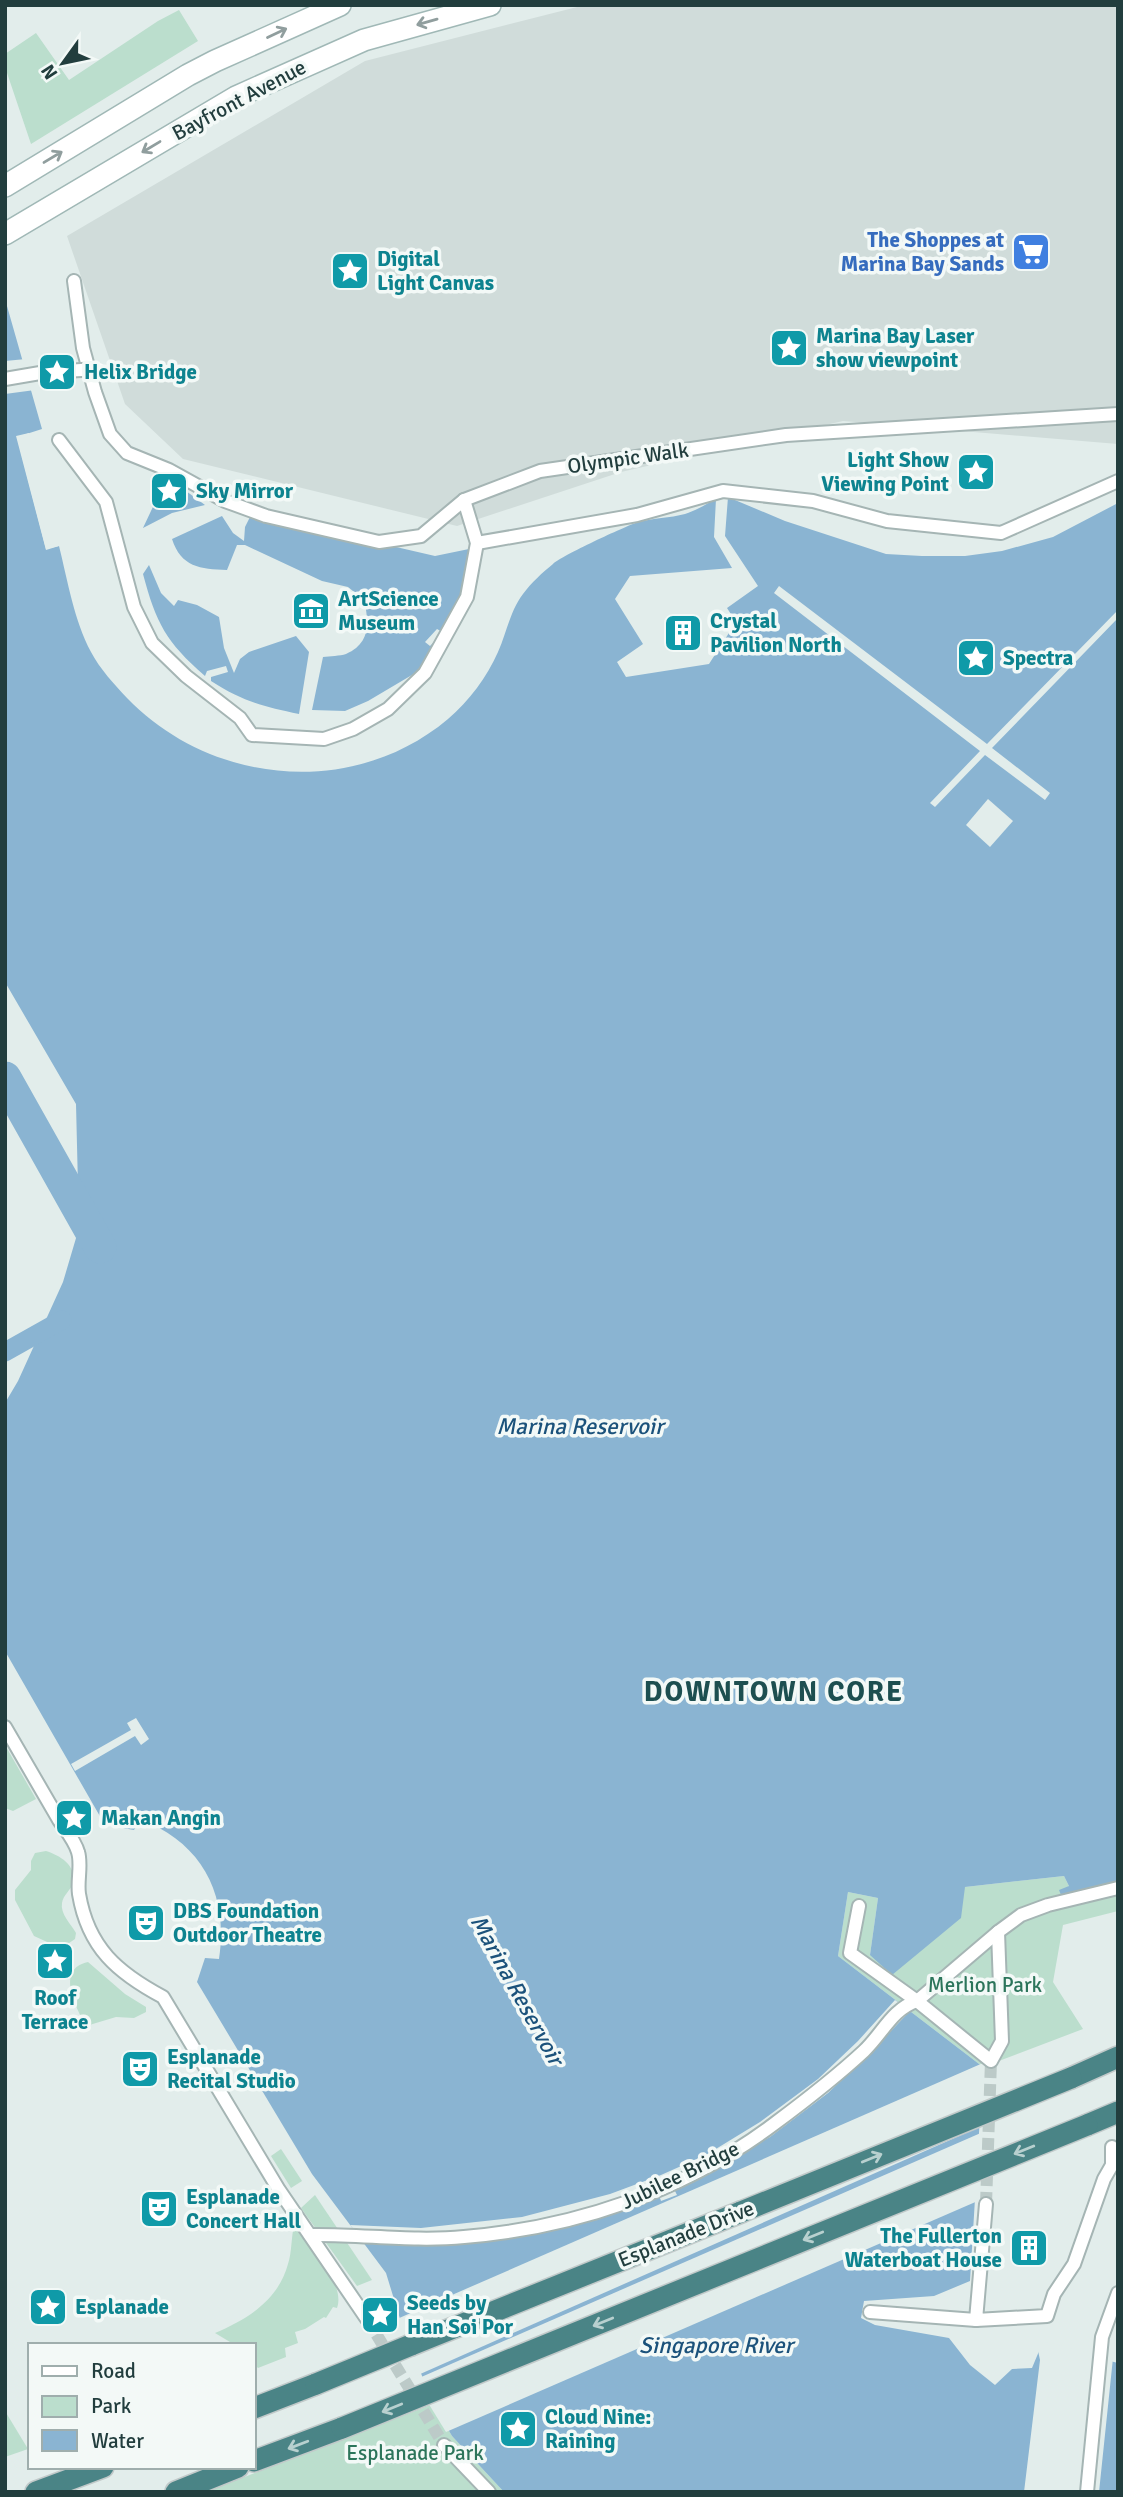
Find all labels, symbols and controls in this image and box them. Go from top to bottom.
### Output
one-way arrow [416,16,439,29]
one-way arrow [266,25,287,39]
north arrow [28,28,98,98]
street label: Bayfront Avenue [168,54,310,146]
text: N [36,60,63,84]
one-way arrow [142,140,162,154]
one-way arrow [43,150,63,164]
place label: The Shoppes at Marina Bay Sands [841,227,1004,277]
supermarket icon: The Shoppes at Marina Bay Sands [1010,231,1052,273]
place label: Digital Light Canvas [377,246,494,296]
place icon: Digital Light Canvas [329,250,371,292]
place label: Marina Bay Laser show viewpoint [816,323,975,373]
place icon: Marina Bay Laser show viewpoint [768,327,810,369]
place icon: Helix Bridge [36,351,78,393]
place label: Helix Bridge [84,359,197,385]
street label: Olympic Walk [566,437,691,479]
place label: Light Show Viewing Point [821,447,949,497]
place icon: Light Show Viewing Point [955,451,997,493]
place icon: Sky Mirror [148,470,190,512]
place label: Sky Mirror [196,478,294,504]
place label: ArtScience Museum [338,586,439,636]
museum icon: ArtScience Museum [290,590,332,632]
place label: Crystal Pavilion North [710,608,842,658]
building icon: Crystal Pavilion North [662,612,704,654]
place icon: Spectra [955,637,997,679]
place label: Spectra [1003,645,1073,671]
water label: Marina Reservoir [496,1412,667,1441]
district label: DOWNTOWN CORE [644,1675,904,1709]
place icon: Makan Angin [53,1797,95,1839]
place label: Makan Angin [101,1805,221,1831]
place label: DBS Foundation Outdoor Theatre [173,1898,322,1948]
theatre icon: DBS Foundation Outdoor Theatre [125,1902,167,1944]
water label: Marina Reservoir [464,1910,572,2073]
place icon: Roof Terrace [34,1940,76,1982]
park label: Merlion Park [928,1972,1043,1998]
place label: Roof Terrace [22,1985,88,2035]
place label: Esplanade Recital Studio [167,2044,296,2094]
theatre icon: Esplanade Recital Studio [119,2048,161,2090]
street label: Jubilee Bridge [617,2135,743,2215]
one-way arrow [1013,2145,1035,2158]
one-way arrow [861,2151,883,2164]
place label: Esplanade Concert Hall [186,2184,302,2234]
theatre icon: Esplanade Concert Hall [138,2188,180,2230]
street label: Esplanade Drive [614,2195,758,2273]
place label: The Fullerton Waterboat House [845,2223,1002,2273]
building icon: The Fullerton Waterboat House [1008,2227,1050,2269]
one-way arrow [803,2231,825,2244]
place icon: Esplanade [27,2286,69,2328]
place label: Seeds by Han Soi Por [407,2290,514,2340]
place label: Esplanade [75,2294,169,2320]
place icon: Seeds by Han Soi Por [359,2294,401,2336]
one-way arrow [592,2317,614,2330]
water label: Singapore River [639,2331,797,2360]
legend [28,2343,256,2469]
text: Road [91,2358,136,2384]
text: Park [91,2393,132,2419]
one-way arrow [382,2402,403,2415]
place label: Cloud Nine: Raining [545,2404,652,2454]
place icon: Cloud Nine: Raining [497,2408,539,2450]
text: Water [91,2428,144,2454]
one-way arrow [288,2440,310,2452]
park label: Esplanade Park [346,2440,484,2466]

